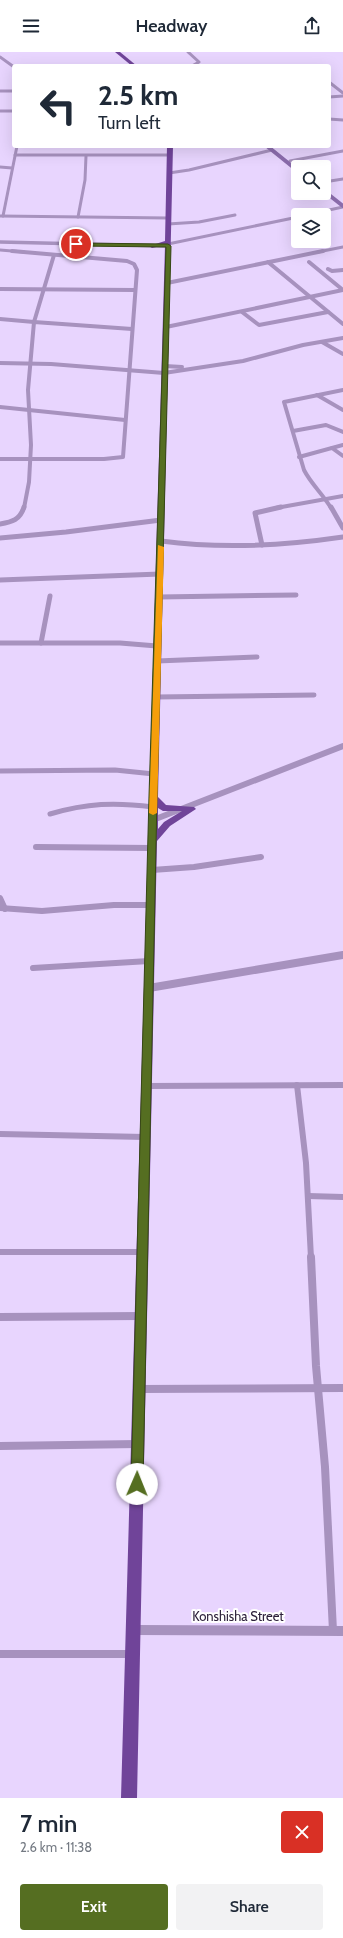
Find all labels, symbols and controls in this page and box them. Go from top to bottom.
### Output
icon: menu [20,15,42,37]
text: Headway [136,15,207,37]
icon: share [301,15,323,37]
text: 2.5 km [98,78,178,112]
icon: left [32,80,84,132]
text: Turn left [98,112,161,134]
map controls [291,160,331,248]
button: search [291,160,331,200]
button: layers [291,208,331,248]
pin [59,227,93,261]
icon: arrive [65,233,87,255]
position arrow [116,1463,158,1505]
street label: Konshisha Street [192,1608,284,1624]
text: 7 min [20,1809,77,1838]
button: close [281,1811,323,1853]
text: 2.6 km · 11:38 [20,1839,92,1855]
button: Exit [20,1884,168,1930]
button: Share [176,1884,323,1930]

